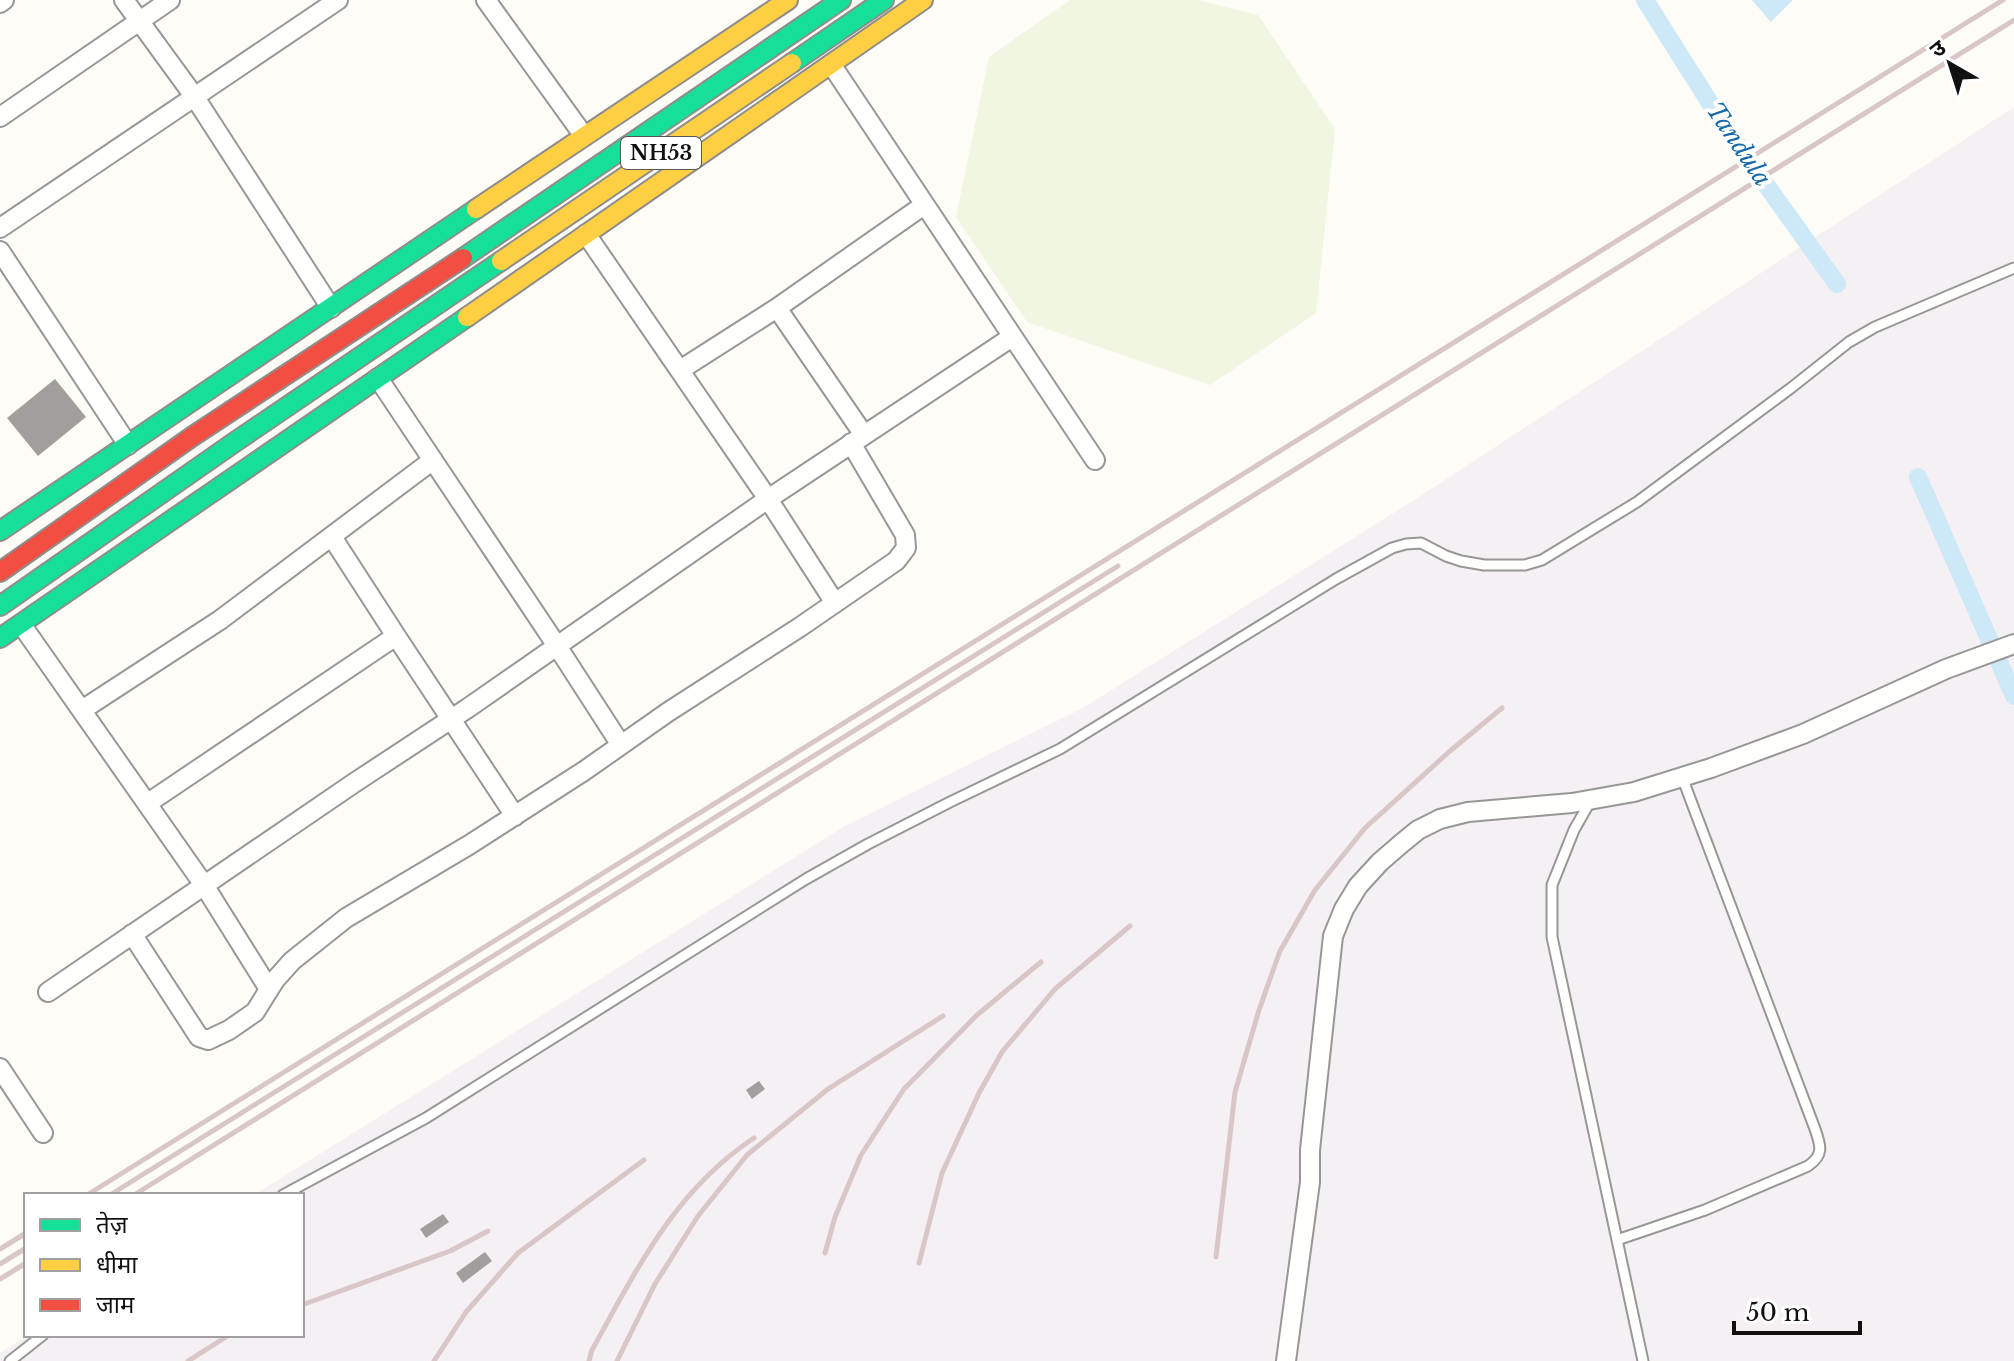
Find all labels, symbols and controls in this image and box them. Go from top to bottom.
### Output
north arrow [1910,24,1990,104]
text: उ [1924,34,1952,63]
water label: Tandula [1700,97,1778,191]
road number: NH53 [621,137,701,169]
legend [24,1193,304,1337]
text: तेज़ [96,1210,129,1239]
text: धीमा [96,1250,138,1279]
scale bar [1734,1285,1860,1335]
text: जाम [96,1290,135,1319]
text: 50 m [1746,1298,1810,1327]

